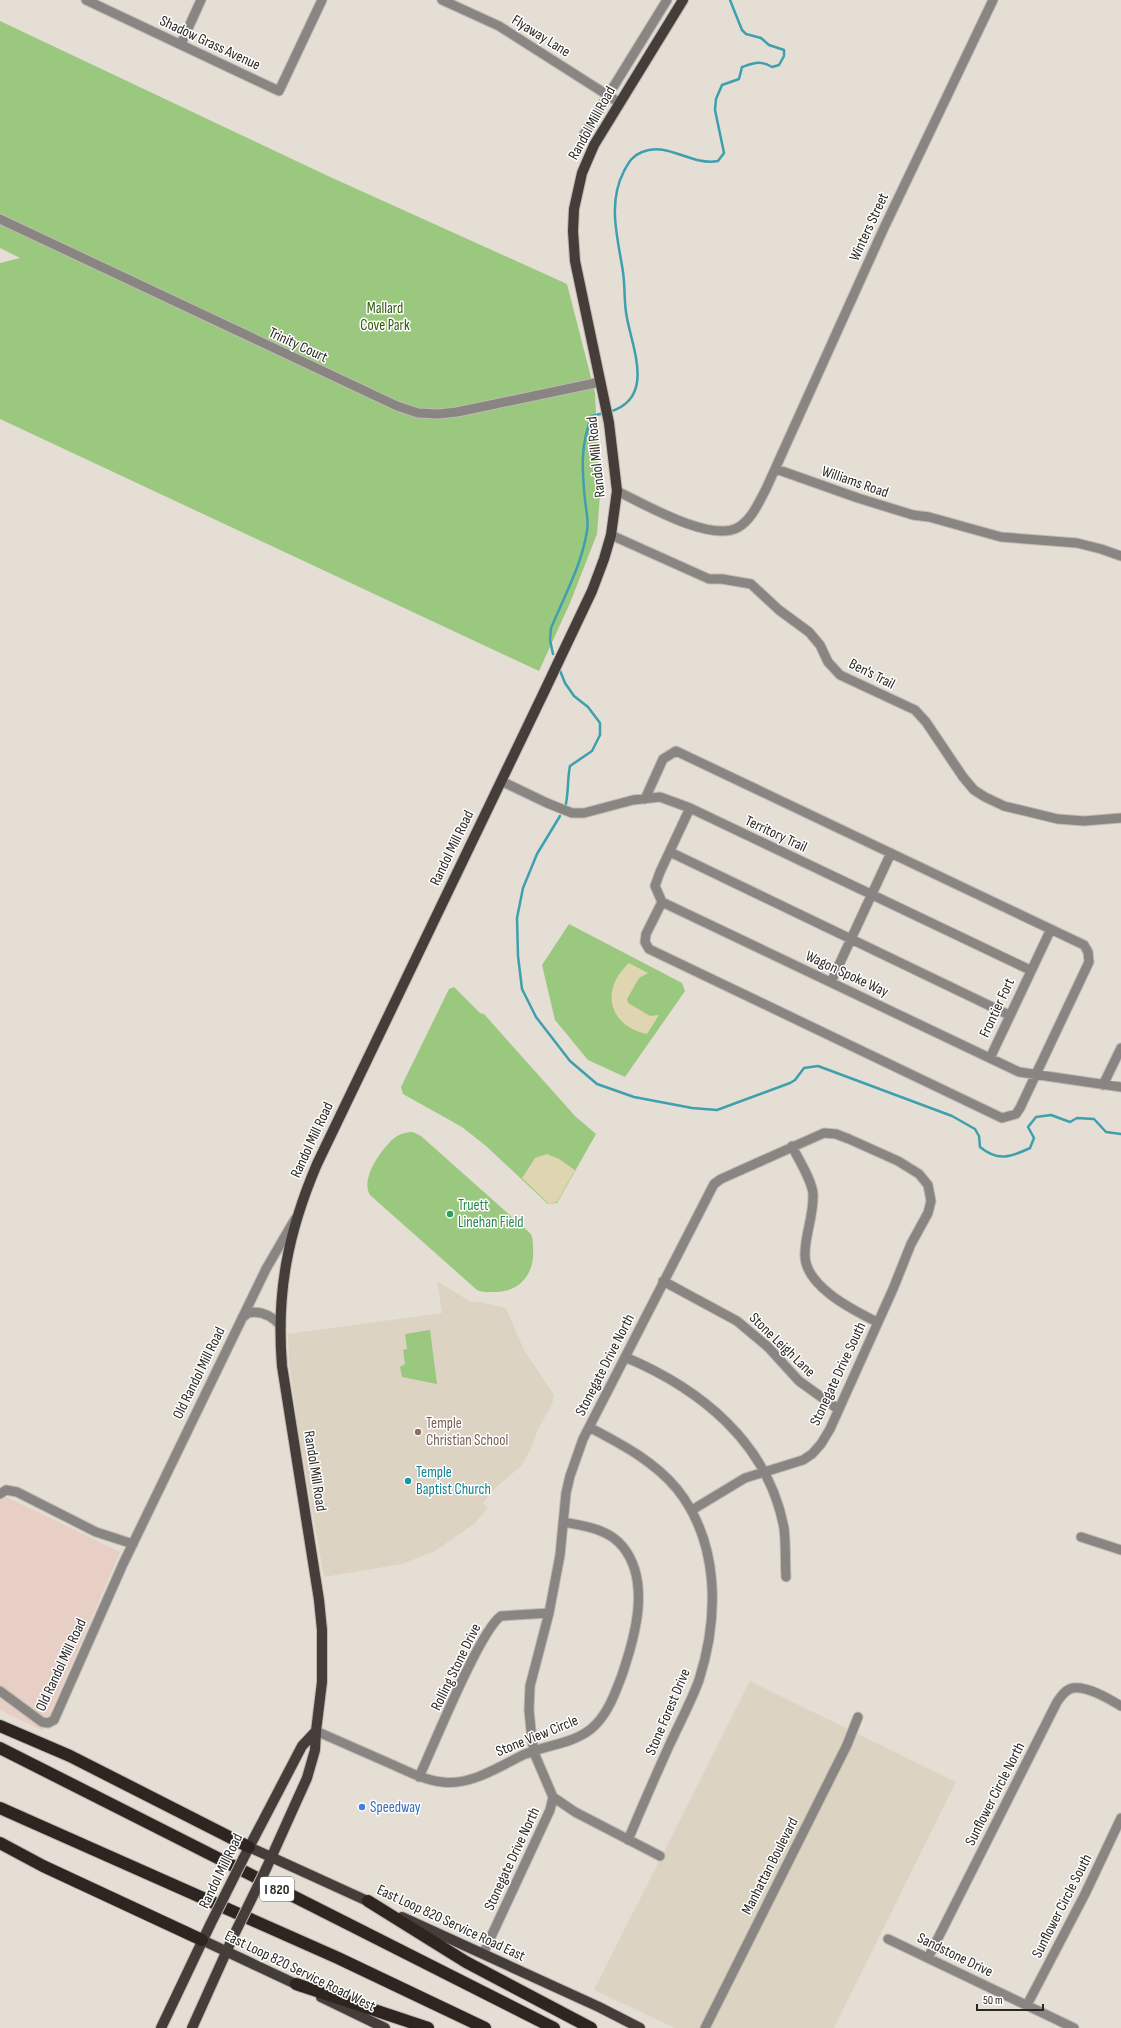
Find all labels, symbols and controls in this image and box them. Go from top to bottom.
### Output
street label: Shadow Grass Avenue [157,11,263,75]
street label: Flyaway Lane [508,11,574,61]
street label: Randol Mill Road [564,83,620,163]
street label: Winters Street [845,189,893,264]
park label: Mallard Cove Park [360,299,410,335]
street label: Trinity Court [266,323,331,367]
street label: Randol Mill Road [582,416,610,498]
street label: Williams Road [819,462,891,502]
street label: Ben's Trail [846,654,898,694]
street label: Randol Mill Road [426,807,478,889]
street label: Territory Trail [742,811,810,857]
street label: Wagon Spoke Way [802,946,892,1002]
street label: Frontier Fort [975,975,1019,1041]
street label: Randol Mill Road [286,1099,338,1181]
place label: Truett Linehan Field [458,1196,524,1232]
marker: Truett Linehan Field [445,1209,455,1219]
street label: Stone Leigh Lane [745,1309,819,1381]
street label: Stonegate Drive North [571,1311,639,1419]
street label: Stonegate Drive South [806,1319,870,1429]
street label: Old Randol Mill Road [169,1324,229,1422]
place label: Temple Christian School [426,1414,508,1450]
marker: Temple Christian School [413,1427,423,1437]
street label: Randol Mill Road [299,1429,331,1513]
place label: Temple Baptist Church [416,1463,491,1499]
marker: Temple Baptist Church [403,1476,413,1486]
street label: Old Randol Mill Road [31,1616,91,1714]
street label: Rolling Stone Drive [427,1620,485,1714]
street label: Stone Forest Drive [641,1666,695,1758]
street label: Stone View Circle [493,1711,581,1761]
street label: Sunflower Circle North [961,1739,1029,1849]
place label: Speedway [370,1798,421,1817]
marker: Speedway [357,1802,367,1812]
street label: Stonegate Drive North [480,1804,544,1914]
street label: Manhattan Boulevard [737,1814,803,1918]
street label: Randol Mill Road [195,1830,247,1912]
street label: Sunflower Circle South [1028,1851,1096,1961]
road number: I 820 [260,1877,294,1901]
street label: East Loop 820 Service Road East [374,1880,529,1966]
street label: East Loop 820 Service Road West [222,1926,379,2016]
street label: Sandstone Drive [914,1928,996,1982]
scale bar [977,1986,1043,2012]
text: 50 m [983,1993,1003,2008]

